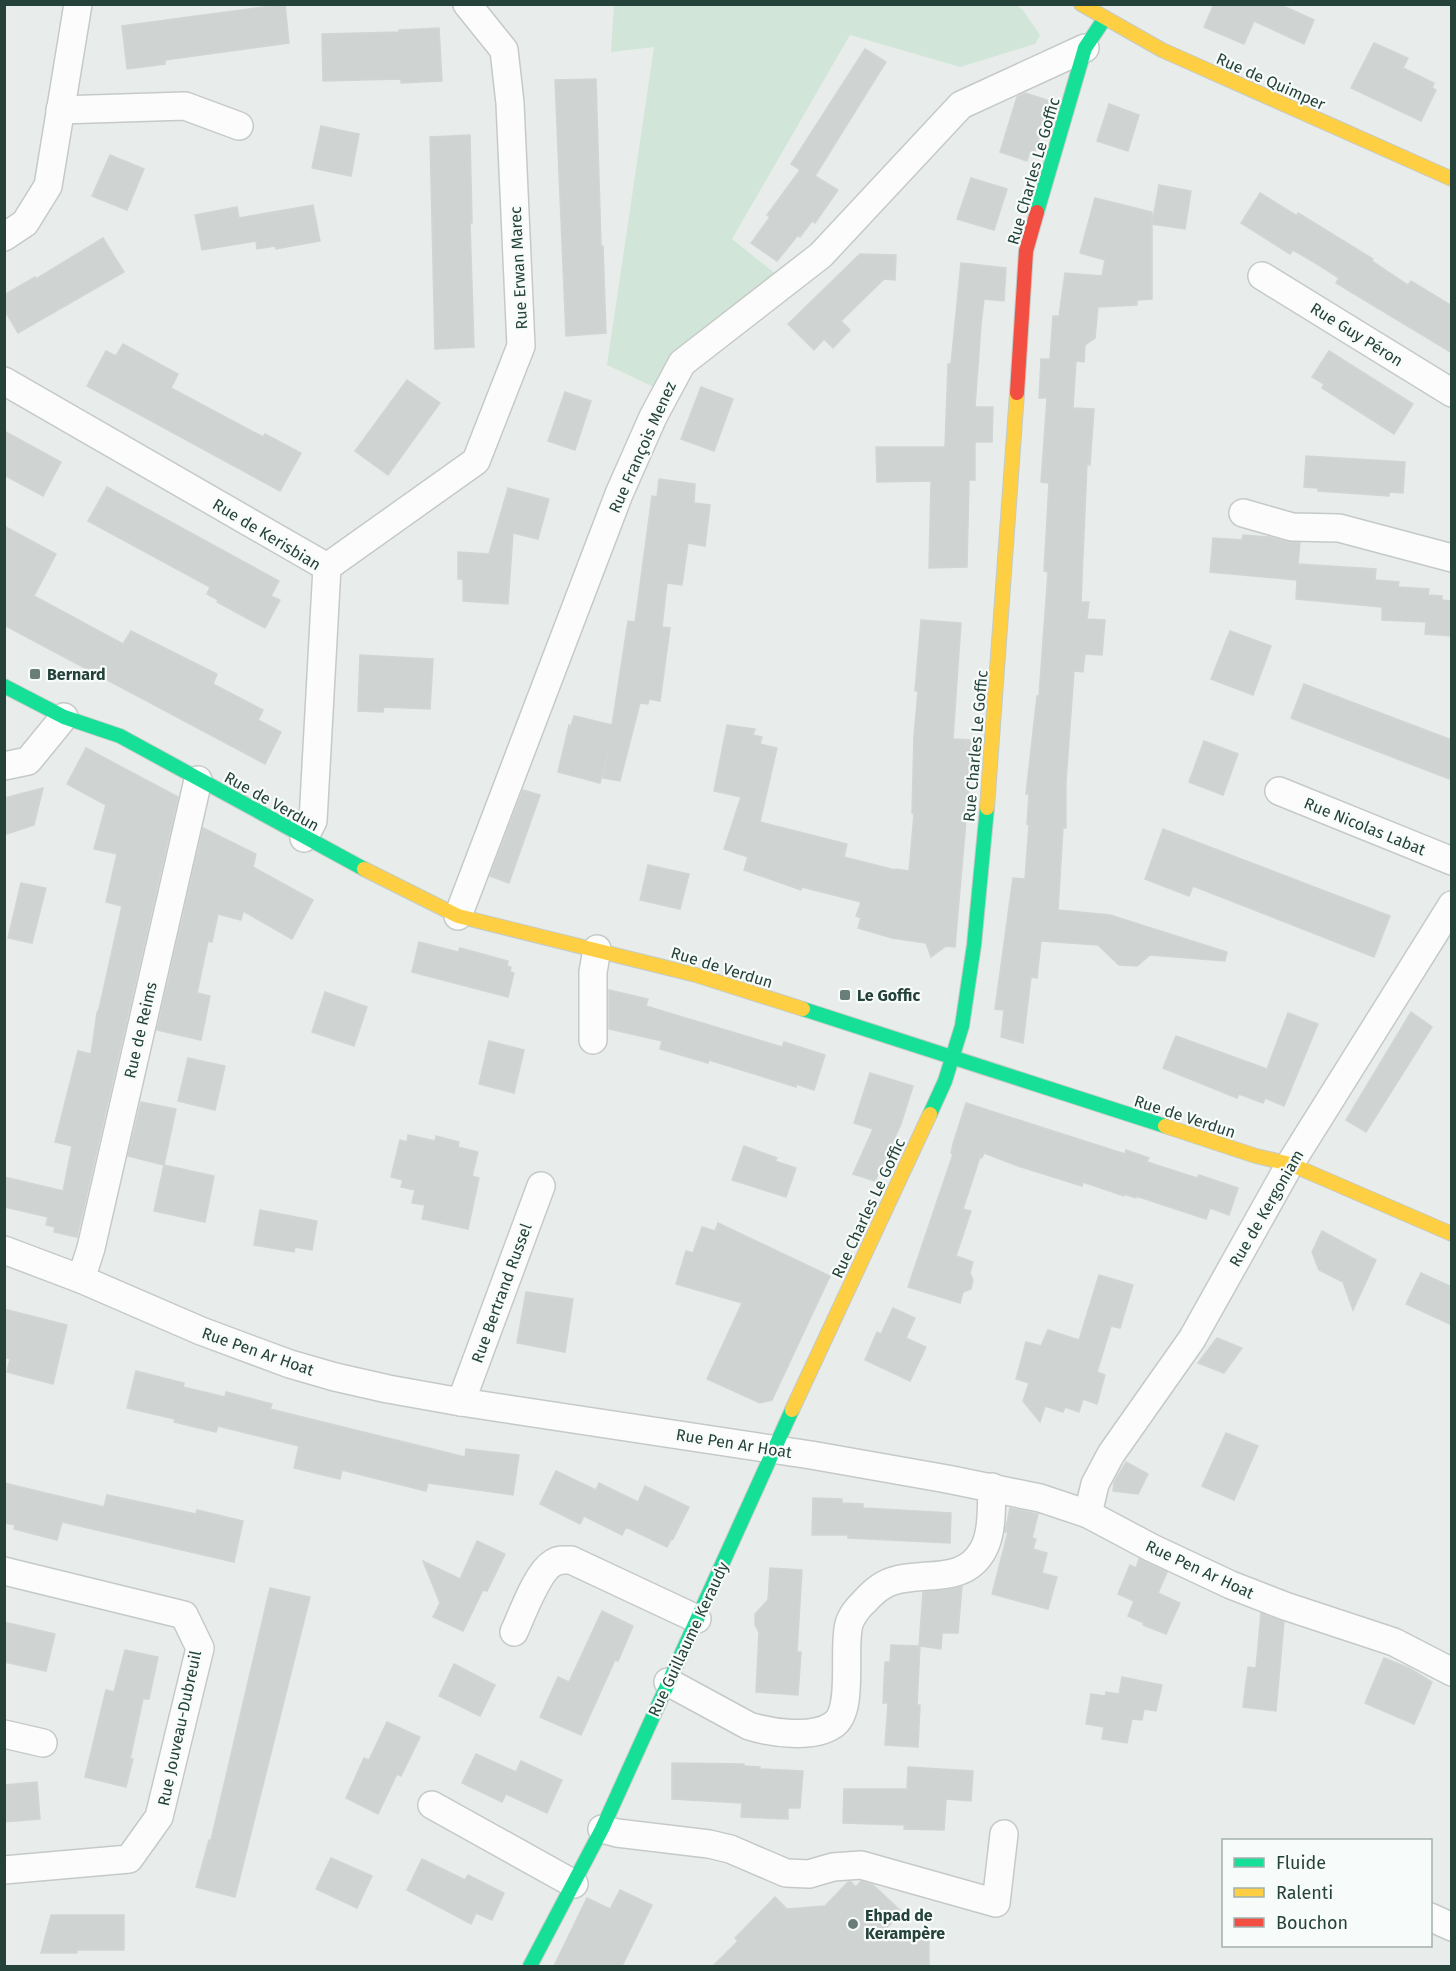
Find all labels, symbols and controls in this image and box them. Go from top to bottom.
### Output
street label: Rue de Quimper [1213,49,1329,114]
street label: Rue Charles Le Goffic [1003,95,1064,247]
street label: Rue Erwan Marec [506,206,531,330]
street label: Rue Guy Péron [1307,298,1406,370]
street label: Rue François Menez [605,378,681,516]
street label: Rue de Kerisbian [209,495,324,574]
place label: Bernard [47,665,106,684]
marker: Bernard [28,667,42,681]
street label: Rue Charles Le Goffic [959,669,992,823]
street label: Rue de Verdun [221,768,323,835]
street label: Rue Nicolas Labat [1301,793,1429,860]
street label: Rue de Verdun [669,943,775,992]
street label: Rue de Reims [120,980,161,1080]
place label: Le Goffic [857,986,920,1005]
marker: Le Goffic [838,988,852,1002]
street label: Rue de Verdun [1132,1091,1238,1142]
street label: Rue Charles Le Goffic [828,1135,909,1281]
street label: Rue de Kergoniam [1225,1146,1308,1270]
street label: Rue Bertrand Russel [467,1221,536,1366]
street label: Rue Pen Ar Hoat [199,1323,317,1380]
street label: Rue Pen Ar Hoat [675,1425,794,1462]
street label: Rue Pen Ar Hoat [1143,1536,1257,1603]
street label: Rue Guillaume Keraudy [644,1559,733,1720]
street label: Rue Jouveau-Dubreuil [154,1648,205,1808]
legend [1222,1839,1432,1947]
text: Fluide [1276,1852,1326,1874]
text: Ralenti [1276,1882,1333,1904]
place label: Ehpad de Kerampère [865,1906,945,1943]
text: Bouchon [1276,1912,1348,1934]
marker: Ehpad de Kerampère [846,1917,860,1931]

